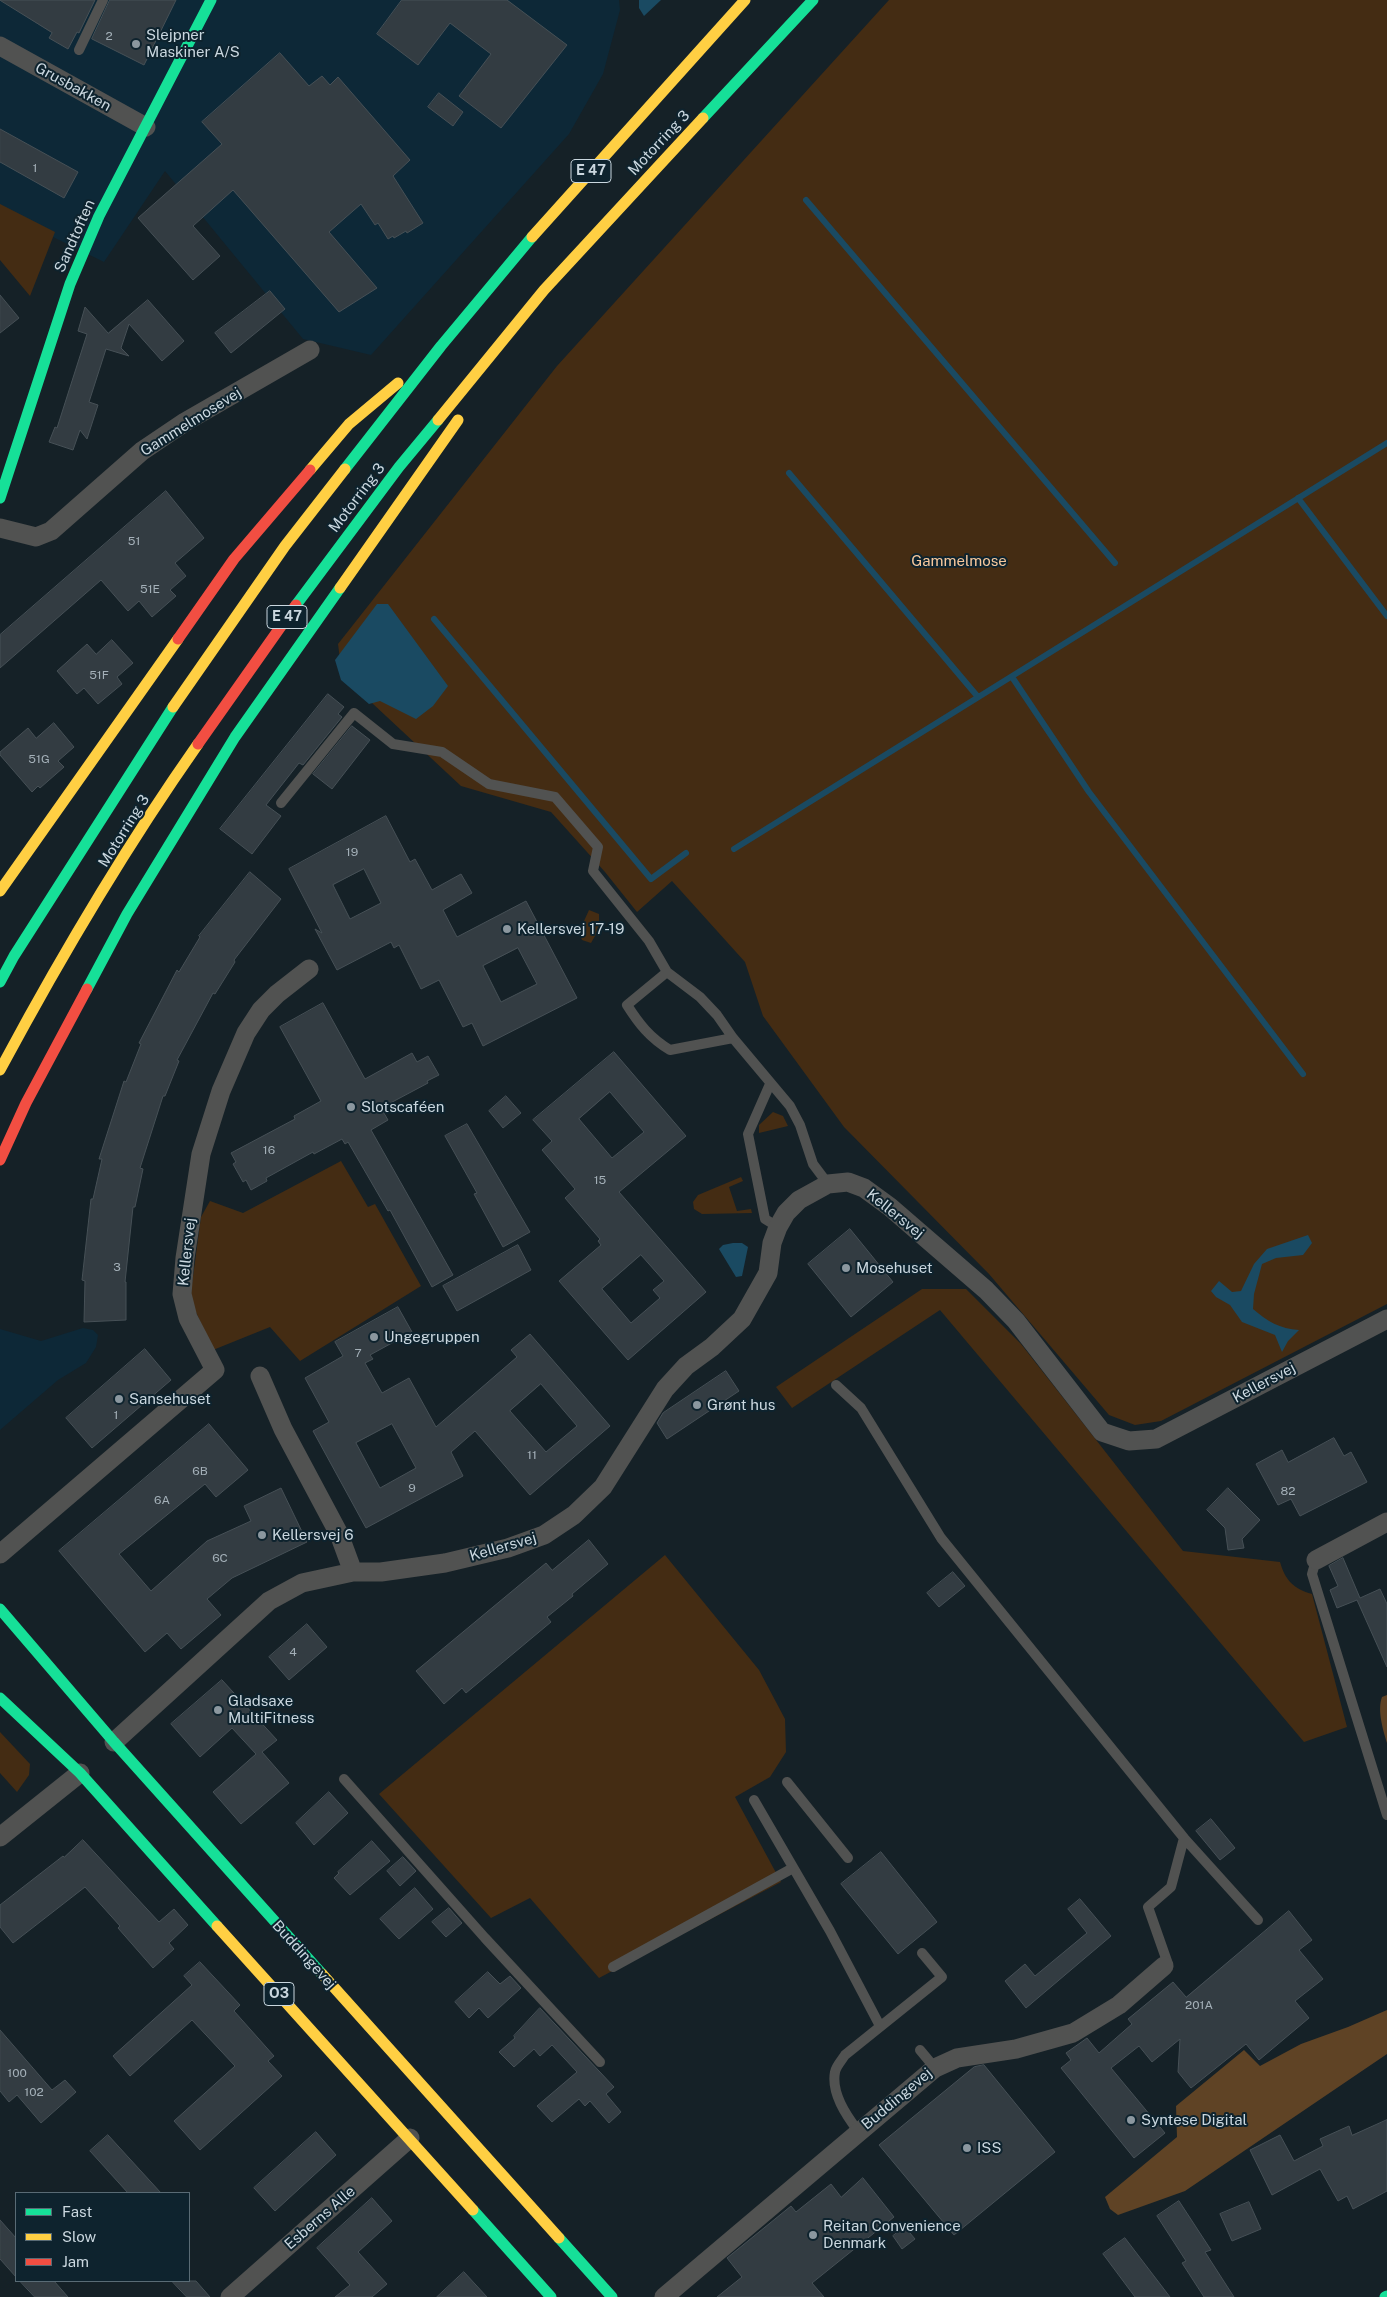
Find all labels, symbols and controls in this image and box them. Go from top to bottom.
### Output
place label: Slejpner Maskiner A/S [146,26,240,61]
house number: 2 [105,29,113,43]
marker: Slejpner Maskiner A/S [130,38,142,50]
street label: Grusbakken [32,59,114,115]
street label: Motorring 3 [624,107,694,179]
road number: E 47 [571,160,611,182]
house number: 1 [33,161,37,175]
street label: Sandtoften [51,197,99,275]
street label: Gammelmosevej [137,384,245,460]
street label: Motorring 3 [325,460,389,536]
house number: 51 [128,534,140,548]
park label: Gammelmose [911,552,1007,570]
house number: 51E [140,582,160,596]
road number: E 47 [267,606,307,628]
house number: 51F [89,668,109,682]
house number: 51G [28,752,50,766]
street label: Motorring 3 [95,791,153,871]
house number: 19 [346,845,358,859]
place label: Kellersvej 17-19 [517,920,624,938]
marker: Kellersvej 17-19 [501,923,513,935]
place label: Slotscaféen [361,1098,444,1116]
marker: Slotscaféen [345,1101,357,1113]
house number: 16 [263,1143,275,1157]
house number: 15 [594,1173,606,1187]
street label: Kellersvej [863,1185,927,1243]
street label: Kellersvej [174,1217,200,1287]
place label: Mosehuset [856,1259,933,1277]
house number: 3 [113,1260,121,1274]
marker: Mosehuset [840,1262,852,1274]
place label: Ungegruppen [384,1328,480,1346]
marker: Ungegruppen [368,1331,380,1343]
house number: 7 [354,1346,362,1360]
street label: Kellersvej [1230,1359,1298,1407]
place label: Sansehuset [129,1390,211,1408]
marker: Sansehuset [113,1393,125,1405]
place label: Grønt hus [707,1396,775,1414]
marker: Grønt hus [691,1399,703,1411]
house number: 1 [114,1408,118,1422]
house number: 11 [527,1448,537,1462]
house number: 6B [192,1464,208,1478]
house number: 9 [408,1481,416,1495]
house number: 82 [1281,1484,1295,1498]
house number: 6A [154,1493,170,1507]
place label: Kellersvej 6 [272,1526,353,1544]
marker: Kellersvej 6 [256,1529,268,1541]
street label: Kellersvej [468,1529,538,1565]
house number: 6C [212,1551,228,1565]
house number: 4 [289,1645,297,1659]
place label: Gladsaxe MultiFitness [228,1692,314,1727]
marker: Gladsaxe MultiFitness [212,1704,224,1716]
street label: Buddingevej [268,1917,340,1993]
road number: O3 [264,1982,294,2006]
house number: 201A [1185,1998,1213,2012]
street label: Buddingevej [858,2064,936,2134]
house number: 100 [7,2066,27,2080]
house number: 102 [24,2085,44,2099]
place label: Syntese Digital [1141,2111,1247,2129]
marker: Syntese Digital [1125,2114,1137,2126]
place label: ISS [977,2139,1001,2157]
marker: ISS [961,2142,973,2154]
street label: Esberns Alle [281,2183,359,2253]
legend [15,2192,190,2282]
text: Fast [62,2203,92,2220]
place label: Reitan Convenience Denmark [823,2217,961,2252]
text: Slow [62,2228,96,2245]
marker: Reitan Convenience Denmark [807,2229,819,2241]
text: Jam [62,2253,89,2270]

